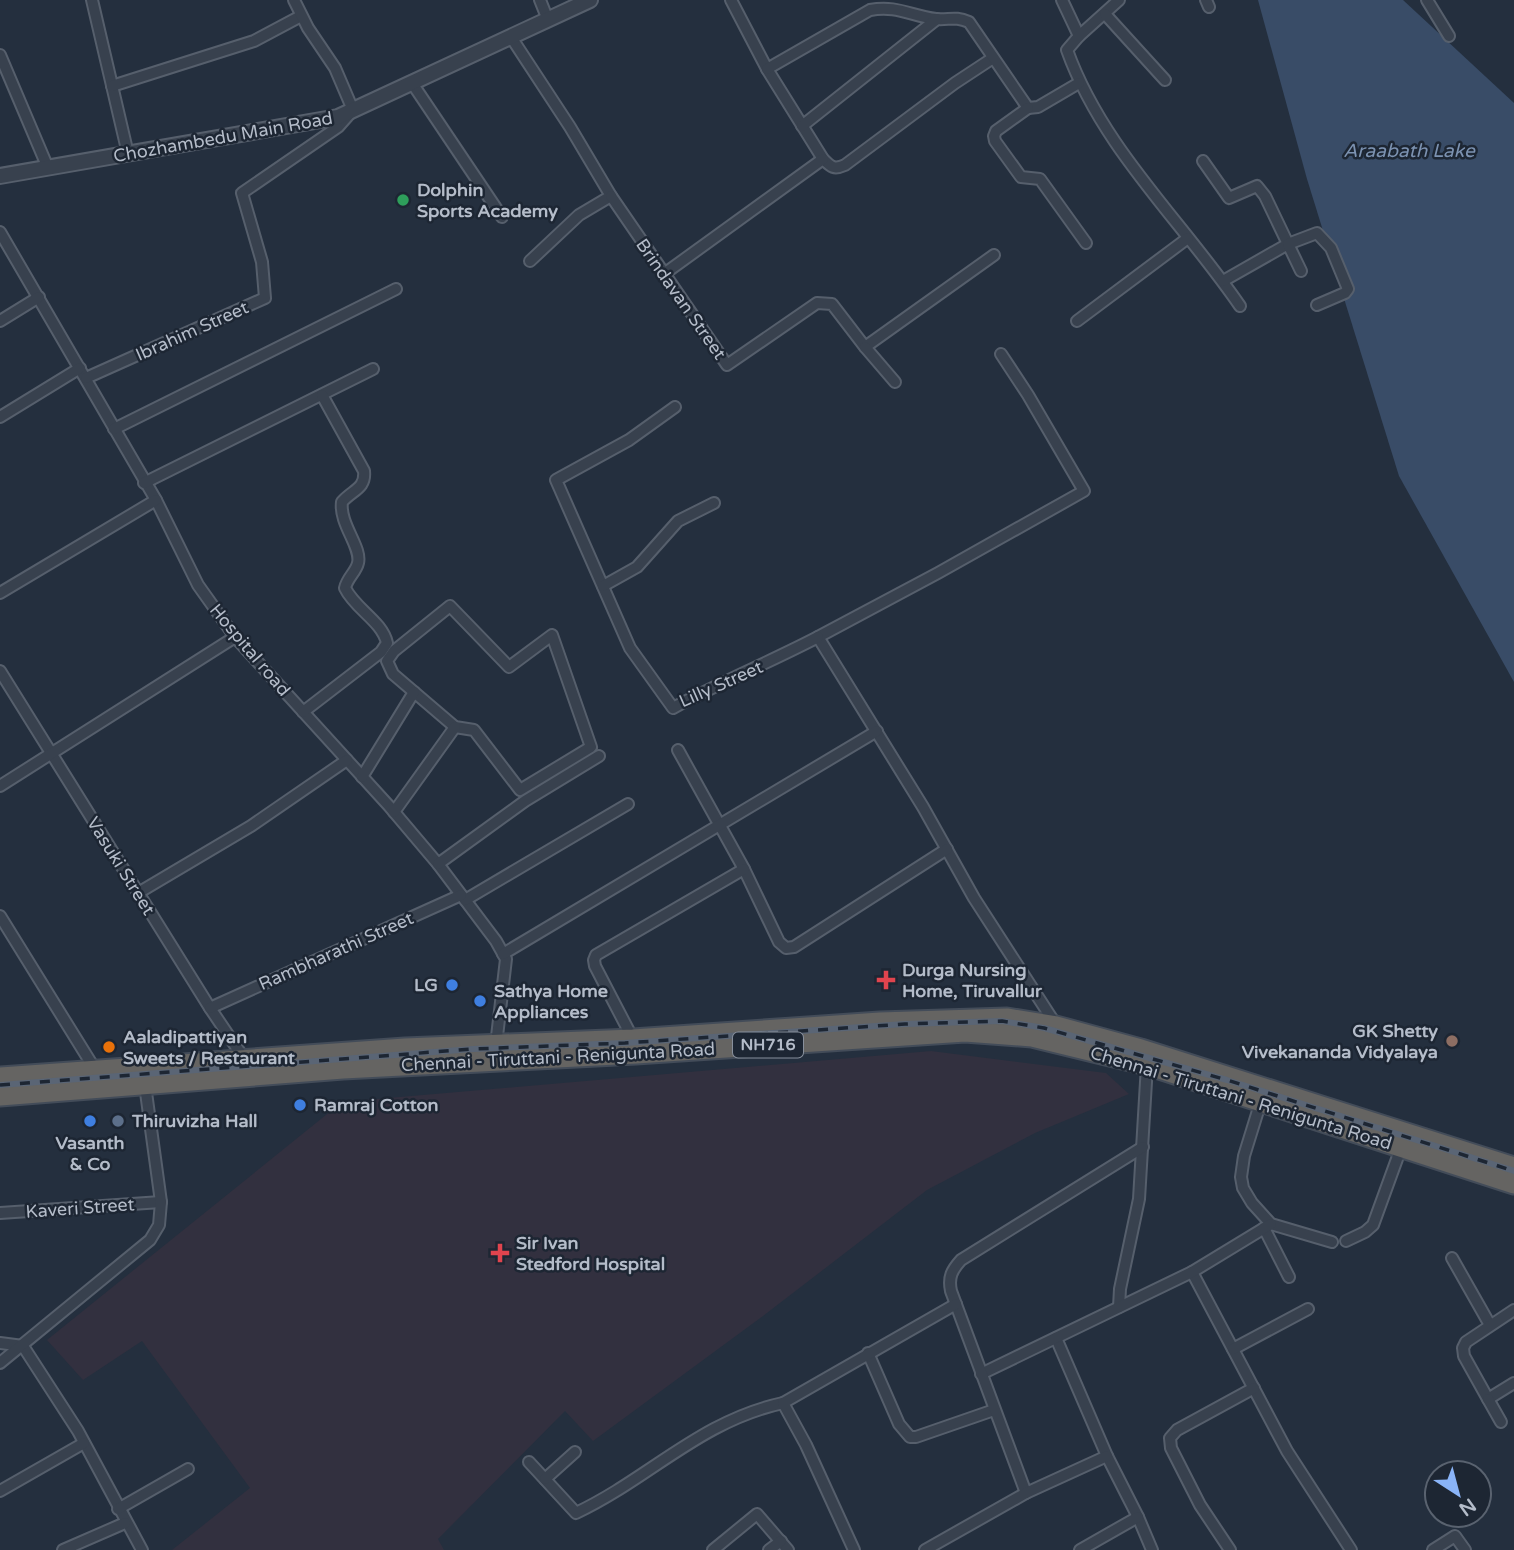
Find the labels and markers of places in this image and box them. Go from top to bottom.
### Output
place label: Dolphin Sports Academy [417,179,558,222]
marker: Dolphin Sports Academy [395,192,411,208]
place label: Durga Nursing Home, Tiruvallur [902,959,1043,1002]
marker: Durga Nursing Home, Tiruvallur [876,970,896,990]
place label: LG [414,974,438,996]
marker: LG [444,977,460,993]
place label: Sathya Home Appliances [494,980,608,1023]
marker: Sathya Home Appliances [472,993,488,1009]
place label: GK Shetty Vivekananda Vidyalaya [1242,1020,1438,1063]
place label: Aaladipattiyan Sweets / Restaurant [123,1026,295,1069]
marker: GK Shetty Vivekananda Vidyalaya [1444,1033,1460,1049]
marker: Aaladipattiyan Sweets / Restaurant [101,1039,117,1055]
place label: Ramraj Cotton [314,1094,438,1116]
marker: Ramraj Cotton [292,1097,308,1113]
place label: Thiruvizha Hall [131,1110,258,1132]
marker: Vasanth & Co [82,1113,98,1129]
marker: Thiruvizha Hall [110,1113,126,1129]
place label: Vasanth & Co [56,1132,124,1175]
place label: Sir Ivan Stedford Hospital [516,1232,665,1275]
marker: Sir Ivan Stedford Hospital [490,1243,510,1263]

